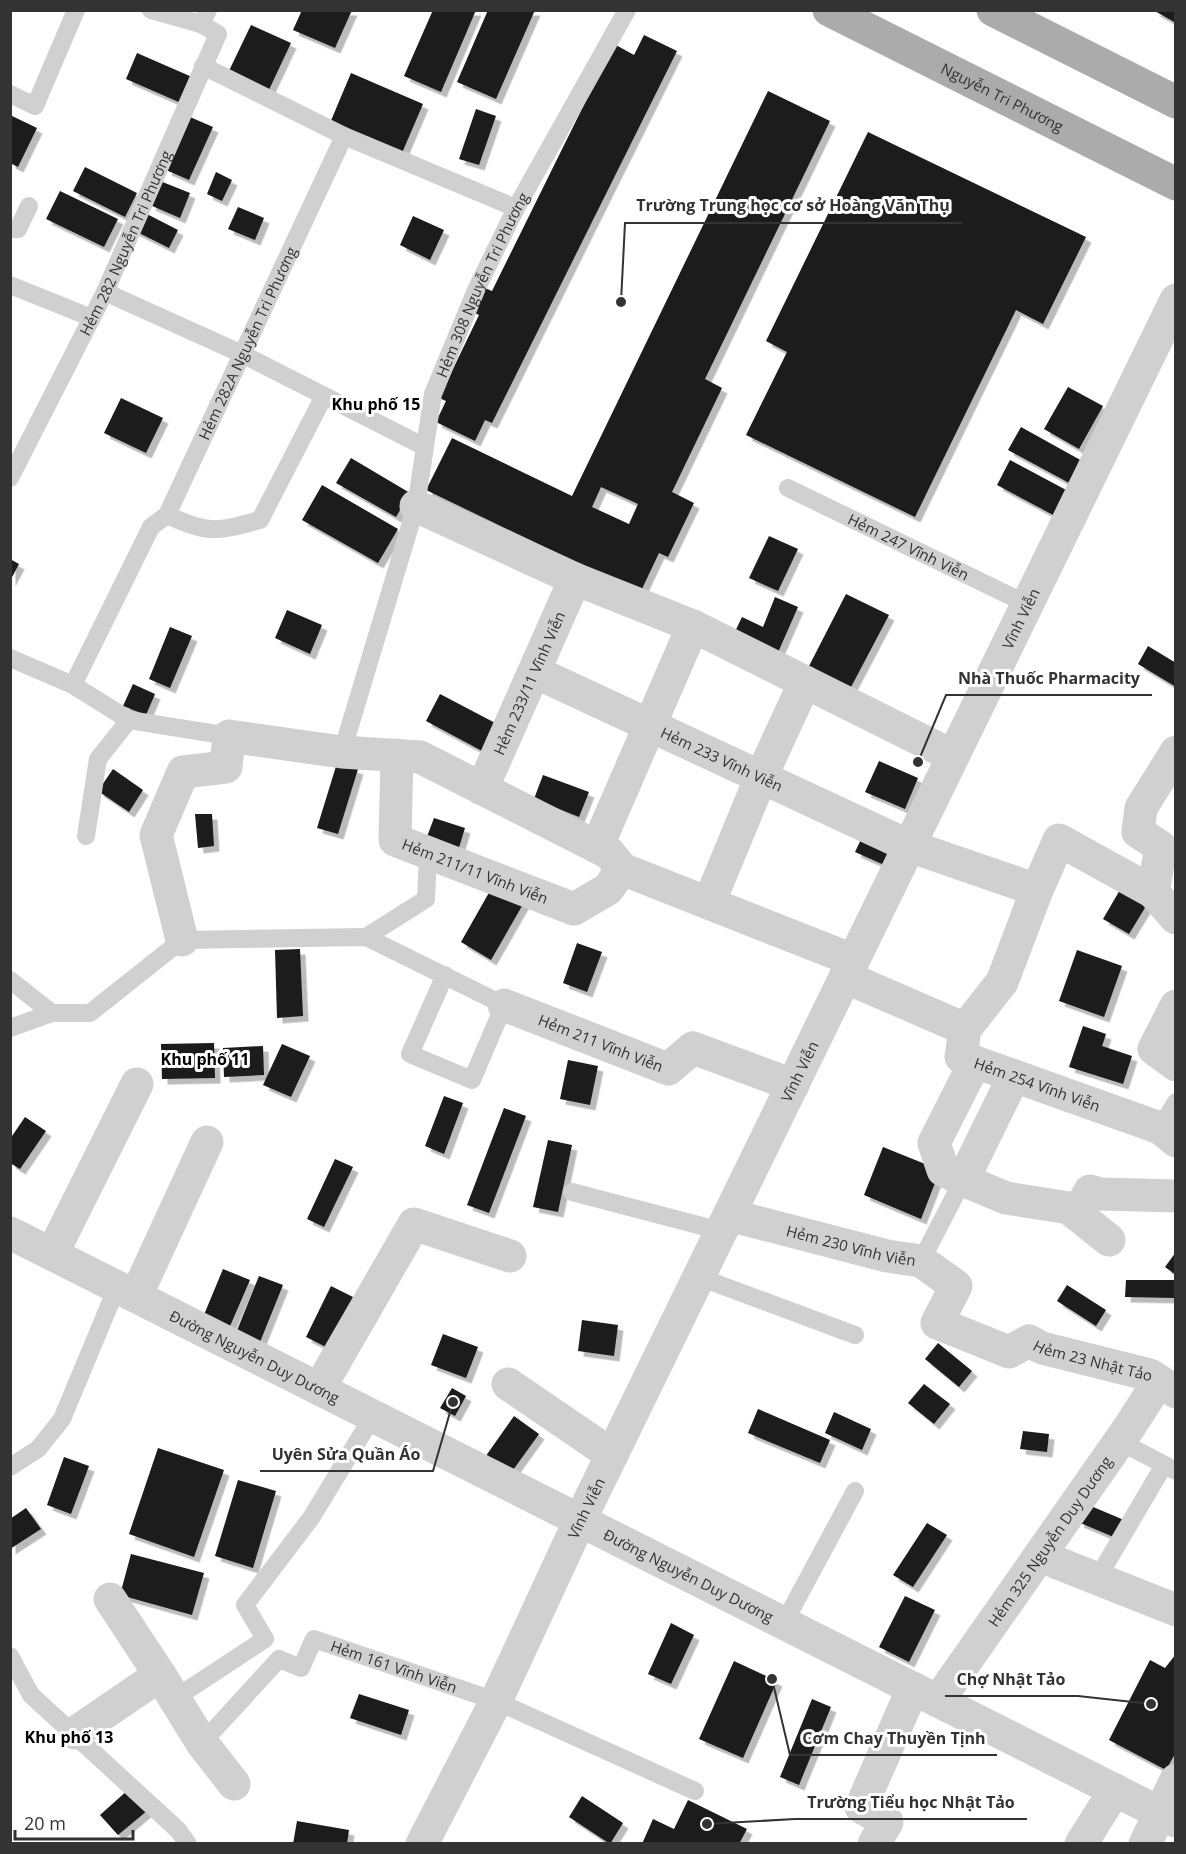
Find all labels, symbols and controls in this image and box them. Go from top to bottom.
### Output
street label: Nguyễn Tri Phương [938,58,1067,136]
street label: Hẻm 282 Nguyễn Tri Phương [74,147,176,339]
street label: Hẻm 308 Nguyễn Tri Phương [431,188,533,380]
callout: Trường Trung học cơ sở Hoàng Văn Thụ [625,189,962,223]
text: Trường Trung học cơ sở Hoàng Văn Thụ [636,194,950,216]
street label: Hẻm 282A Nguyễn Tri Phương [194,243,301,443]
district label: Khu phố 15 [332,393,420,415]
street label: Hẻm 247 Vĩnh Viễn [845,509,972,584]
street label: Vĩnh Viễn [997,585,1044,652]
street label: Hẻm 233/11 Vĩnh Viễn [488,608,570,758]
callout: Nhà Thuốc Pharmacity [946,661,1152,695]
text: Nhà Thuốc Pharmacity [958,667,1141,689]
street label: Hẻm 233 Vĩnh Viễn [658,722,786,796]
street label: Hẻm 211/11 Vĩnh Viễn [399,834,551,908]
street label: Hẻm 211 Vĩnh Viễn [536,1009,666,1076]
street label: Vĩnh Viễn [776,1037,823,1105]
district label: Khu phố 11 [161,1048,249,1070]
street label: Hẻm 254 Vĩnh Viễn [972,1053,1103,1116]
street label: Hẻm 230 Vĩnh Viễn [784,1220,917,1270]
street label: Đường Nguyễn Duy Dương [166,1305,343,1408]
street label: Hẻm 23 Nhật Tảo [1030,1335,1155,1385]
callout: Uyên Sửa Quần Áo [260,1437,433,1471]
text: Uyên Sửa Quần Áo [272,1443,420,1465]
street label: Hẻm 325 Nguyễn Duy Dương [983,1452,1116,1630]
street label: Vĩnh Viễn [563,1474,609,1542]
street label: Đường Nguyễn Duy Dương [600,1524,777,1626]
street label: Hẻm 161 Vĩnh Viễn [328,1635,460,1697]
callout: Chợ Nhật Tảo [945,1662,1078,1696]
text: Chợ Nhật Tảo [957,1668,1066,1690]
callout: Cơm Chay Thuyền Tịnh [790,1721,997,1755]
district label: Khu phố 13 [25,1726,113,1748]
text: Cơm Chay Thuyền Tịnh [802,1727,986,1749]
callout: Trường Tiểu học Nhật Tảo [795,1785,1027,1819]
text: Trường Tiểu học Nhật Tảo [807,1791,1015,1813]
scale bar [15,1803,134,1841]
text: 20 m [24,1811,66,1835]

